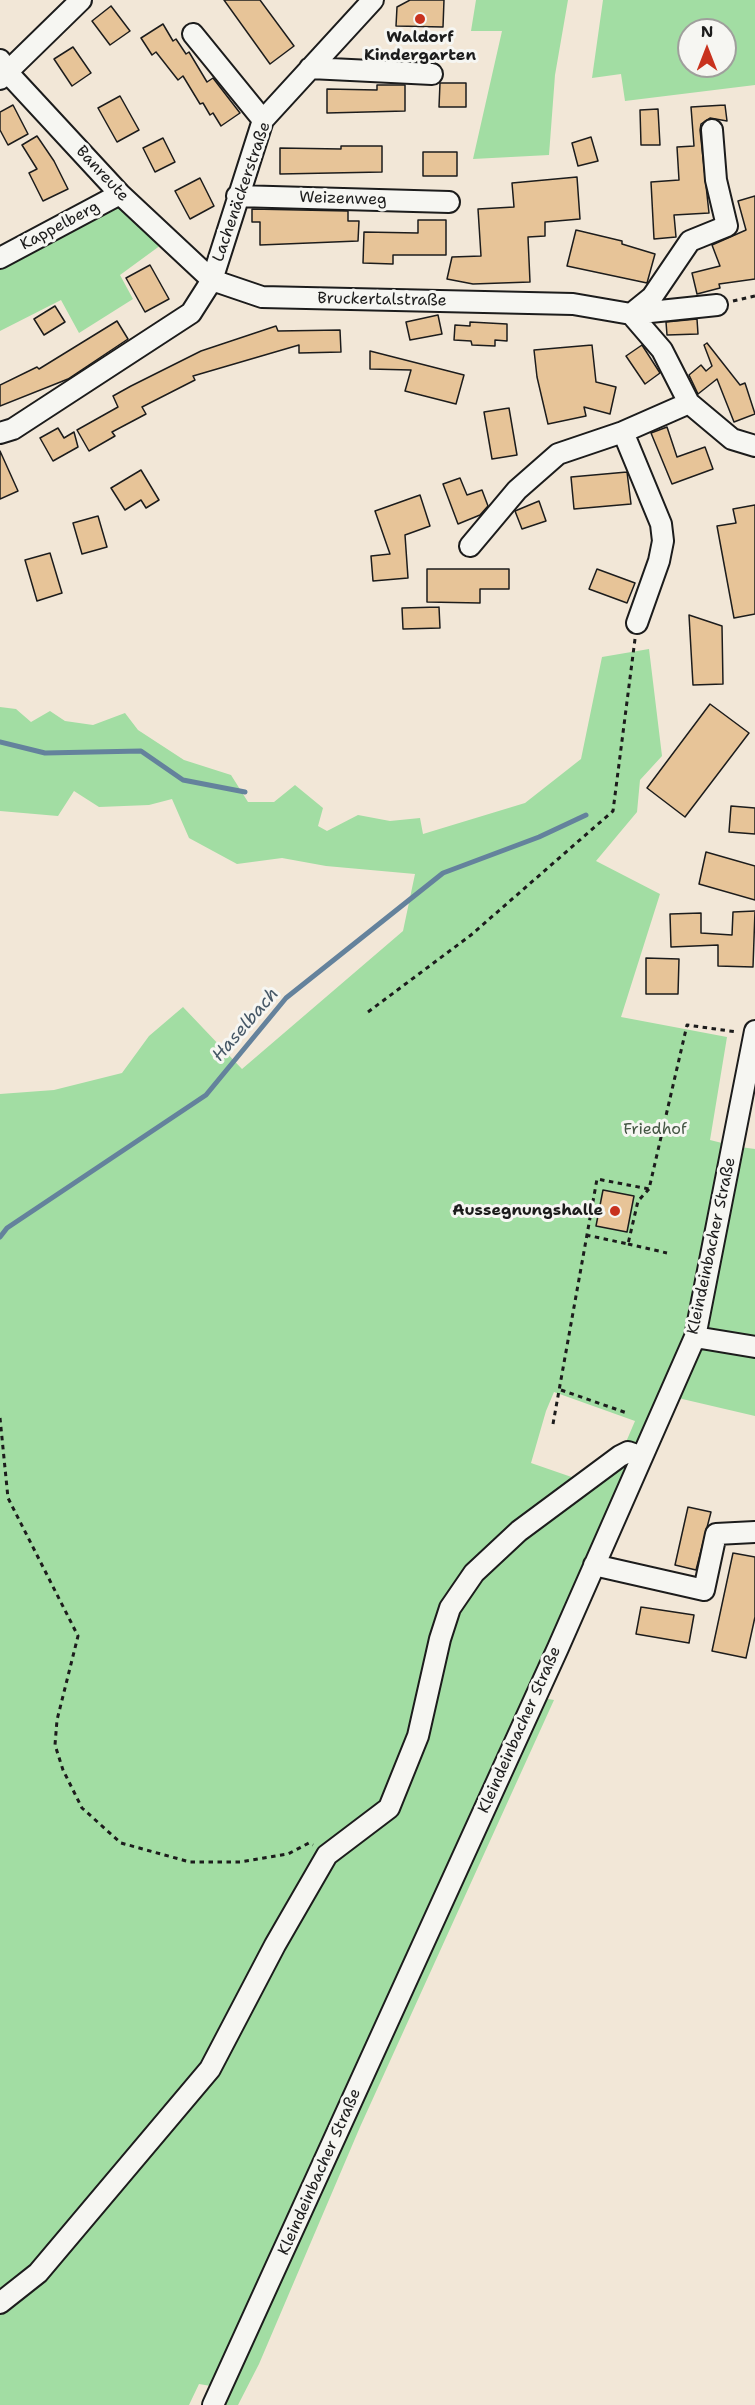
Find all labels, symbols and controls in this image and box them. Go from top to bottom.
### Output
marker: Waldorf Kindergarten [413,12,427,26]
north arrow [677,18,737,78]
text: N [701,21,713,42]
place label: Waldorf Kindergarten [364,28,476,66]
street label: Lachenäckerstraße [209,119,275,265]
street label: Banreute [71,142,133,206]
street label: Weizenweg [299,188,387,210]
street label: Kappelberg [17,197,103,255]
street label: Bruckertalstraße [317,289,447,311]
water label: Haselbach [208,984,284,1066]
park label: Friedhof [623,1120,687,1140]
street label: Kleindeinbacher Straße [684,1156,740,1336]
place label: Aussegnungshalle [452,1201,603,1221]
marker: Aussegnungshalle [608,1204,622,1218]
street label: Kleindeinbacher Straße [474,1644,566,1816]
street label: Kleindeinbacher Straße [274,2086,366,2258]

